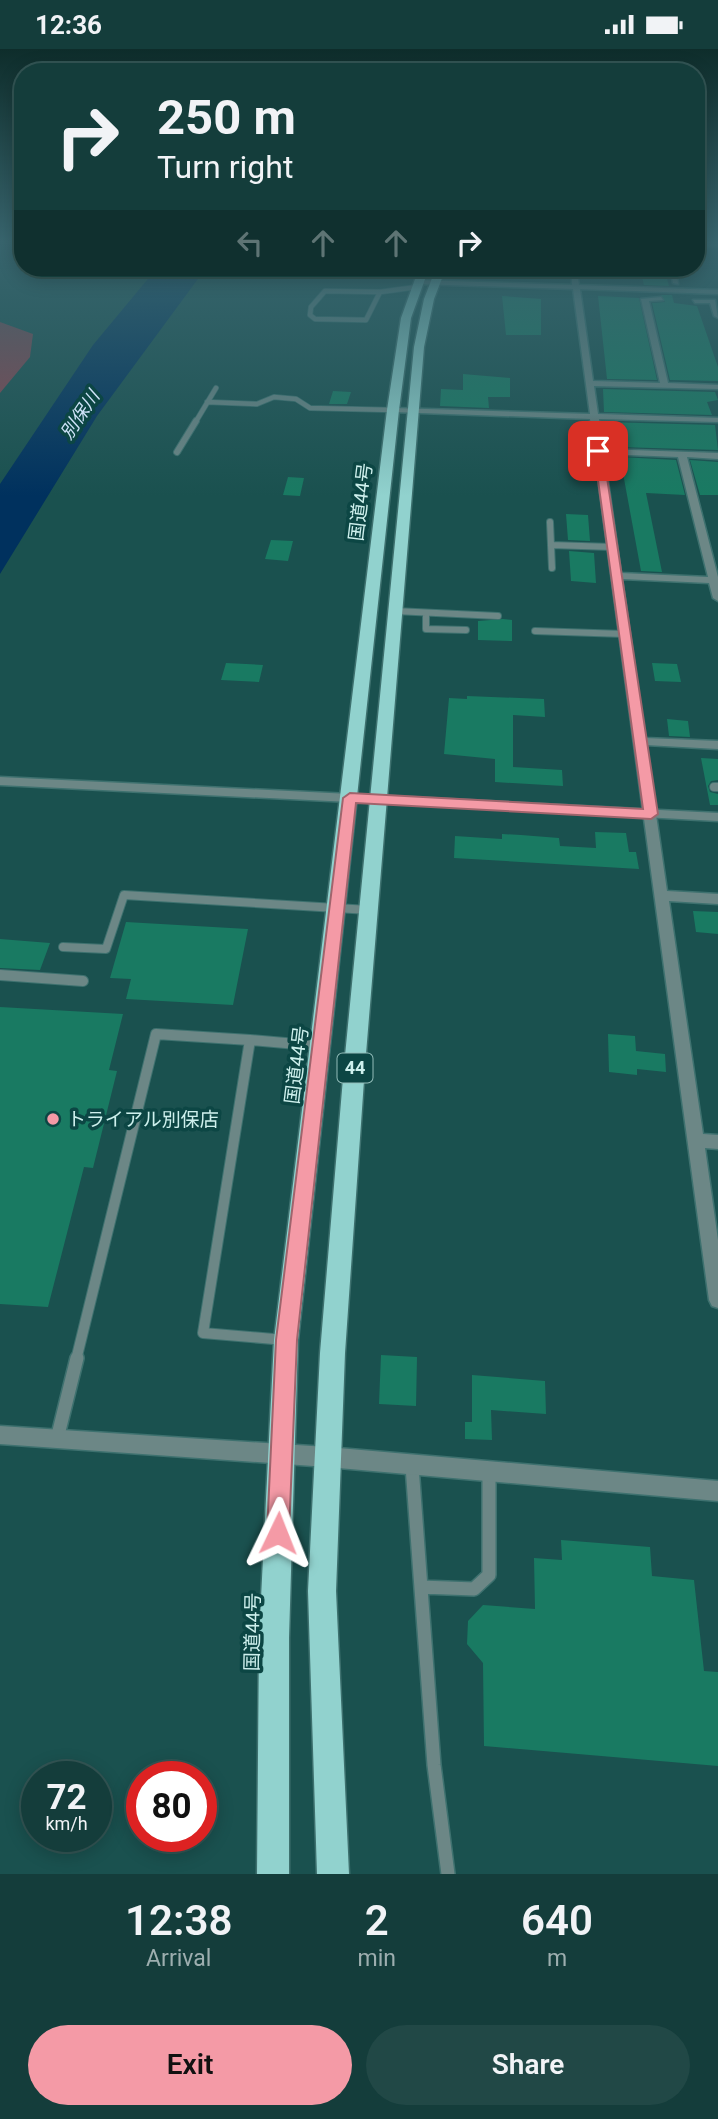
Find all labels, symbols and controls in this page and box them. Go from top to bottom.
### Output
text: 12:36 [35,10,102,40]
text: 250 m [157,89,296,146]
icon: right [42,91,133,182]
text: Turn right [157,148,293,186]
icon: left [231,224,269,262]
icon: ahead [304,224,342,262]
icon: ahead [377,224,415,262]
icon: right [450,224,488,262]
water label: 別保川 [56,385,105,443]
pin [568,421,628,481]
icon: arrive [579,432,617,470]
street label: 国道44号 [344,462,377,542]
street label: 国道44号 [280,1025,313,1105]
road number: 44 [338,1053,372,1083]
place label: トライアル別保店 [67,1108,219,1131]
marker: トライアル別保店 [45,1111,61,1127]
position arrow [241,1496,315,1570]
street label: 国道44号 [240,1593,265,1671]
speed limit sign: 80 [126,1761,217,1852]
text: 72 [46,1777,87,1818]
text: km/h [45,1813,88,1834]
text: 12:38 [125,1896,232,1945]
text: 2 [365,1896,389,1945]
text: 640 [521,1896,593,1945]
text: Arrival [146,1945,211,1972]
text: min [357,1945,396,1972]
text: m [547,1945,567,1972]
button: Exit [28,2025,352,2105]
button: Share [366,2025,690,2105]

